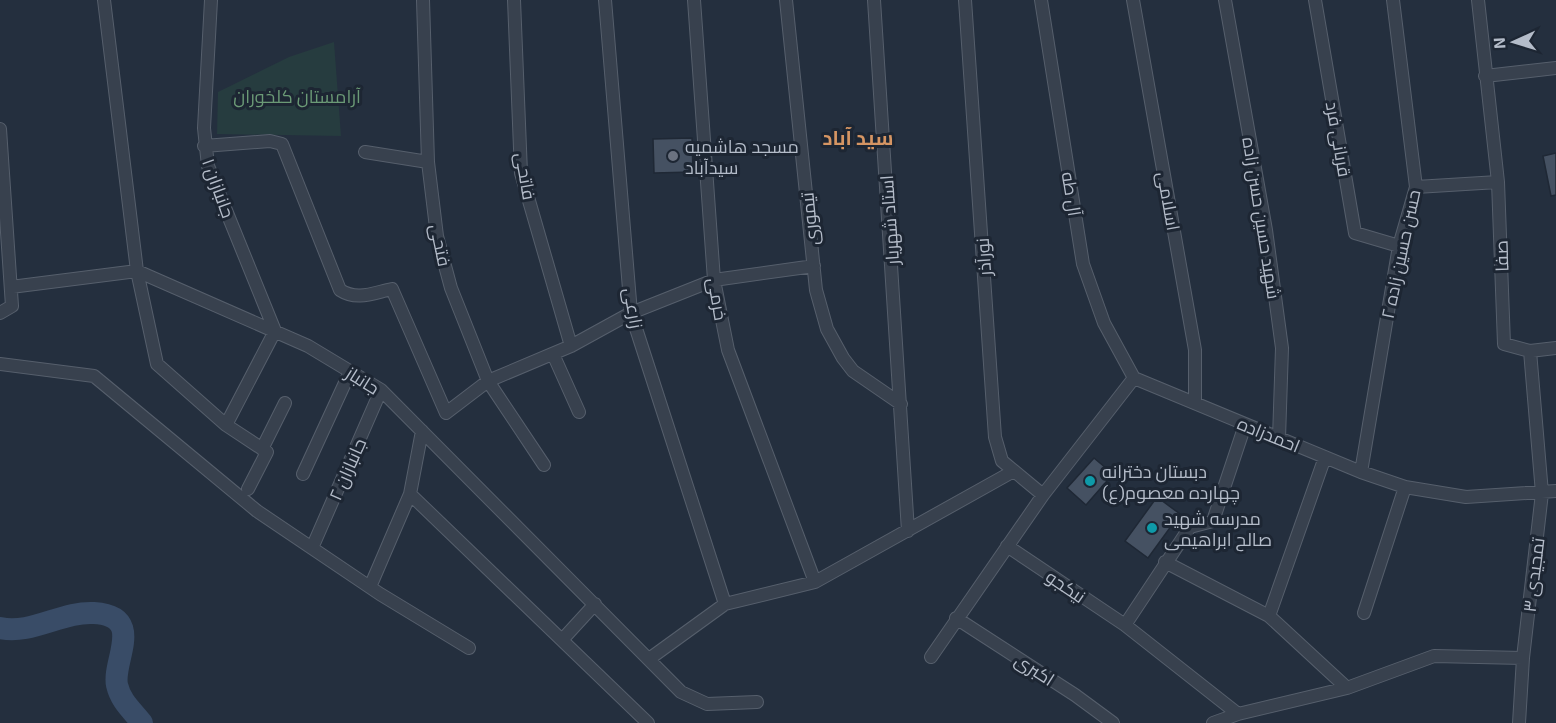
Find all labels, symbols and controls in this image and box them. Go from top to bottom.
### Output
north arrow [1484,12,1544,72]
text: N [1489,37,1508,50]
park label: آرامستان کلخوران [233,85,361,108]
street label: قربانی فرد [1321,100,1356,179]
district label: سید آباد [822,125,894,150]
place label: مسجد هاشمیه سیدآباد [685,135,799,178]
street label: شهید حسین حسن زاده [1237,135,1286,301]
marker: مسجد هاشمیه سیدآباد [666,149,680,163]
street label: فاتحی [510,151,541,202]
street label: جانبازان ۱ [197,155,240,221]
street label: آل طه [1057,170,1086,218]
street label: اسلامی [1152,170,1185,232]
street label: استاد شهریار [875,174,904,267]
street label: حسن حسین زاده ۲ [1376,187,1425,321]
street label: تیموری [795,191,824,247]
street label: فتحی [425,222,456,269]
street label: نورآذر [971,237,996,278]
street label: صفا [1489,240,1513,272]
street label: خرمی [702,276,733,322]
street label: زارعی [619,286,648,330]
street label: جانباز [341,361,384,400]
street label: احمدزاده [1234,412,1303,457]
street label: جانبازان ۲ [324,434,371,504]
place label: دبستان دخترانه چهارده معصوم(ع) [1102,460,1240,505]
marker: دبستان دخترانه چهارده معصوم(ع) [1083,474,1097,488]
place label: مدرسه شهید صالح ابراهیمی [1164,507,1272,552]
marker: مدرسه شهید صالح ابراهیمی [1145,521,1159,535]
street label: تمجیدی ۳ [1518,536,1550,614]
street label: نیکجو [1041,565,1090,608]
street label: اکبری [1010,648,1059,691]

